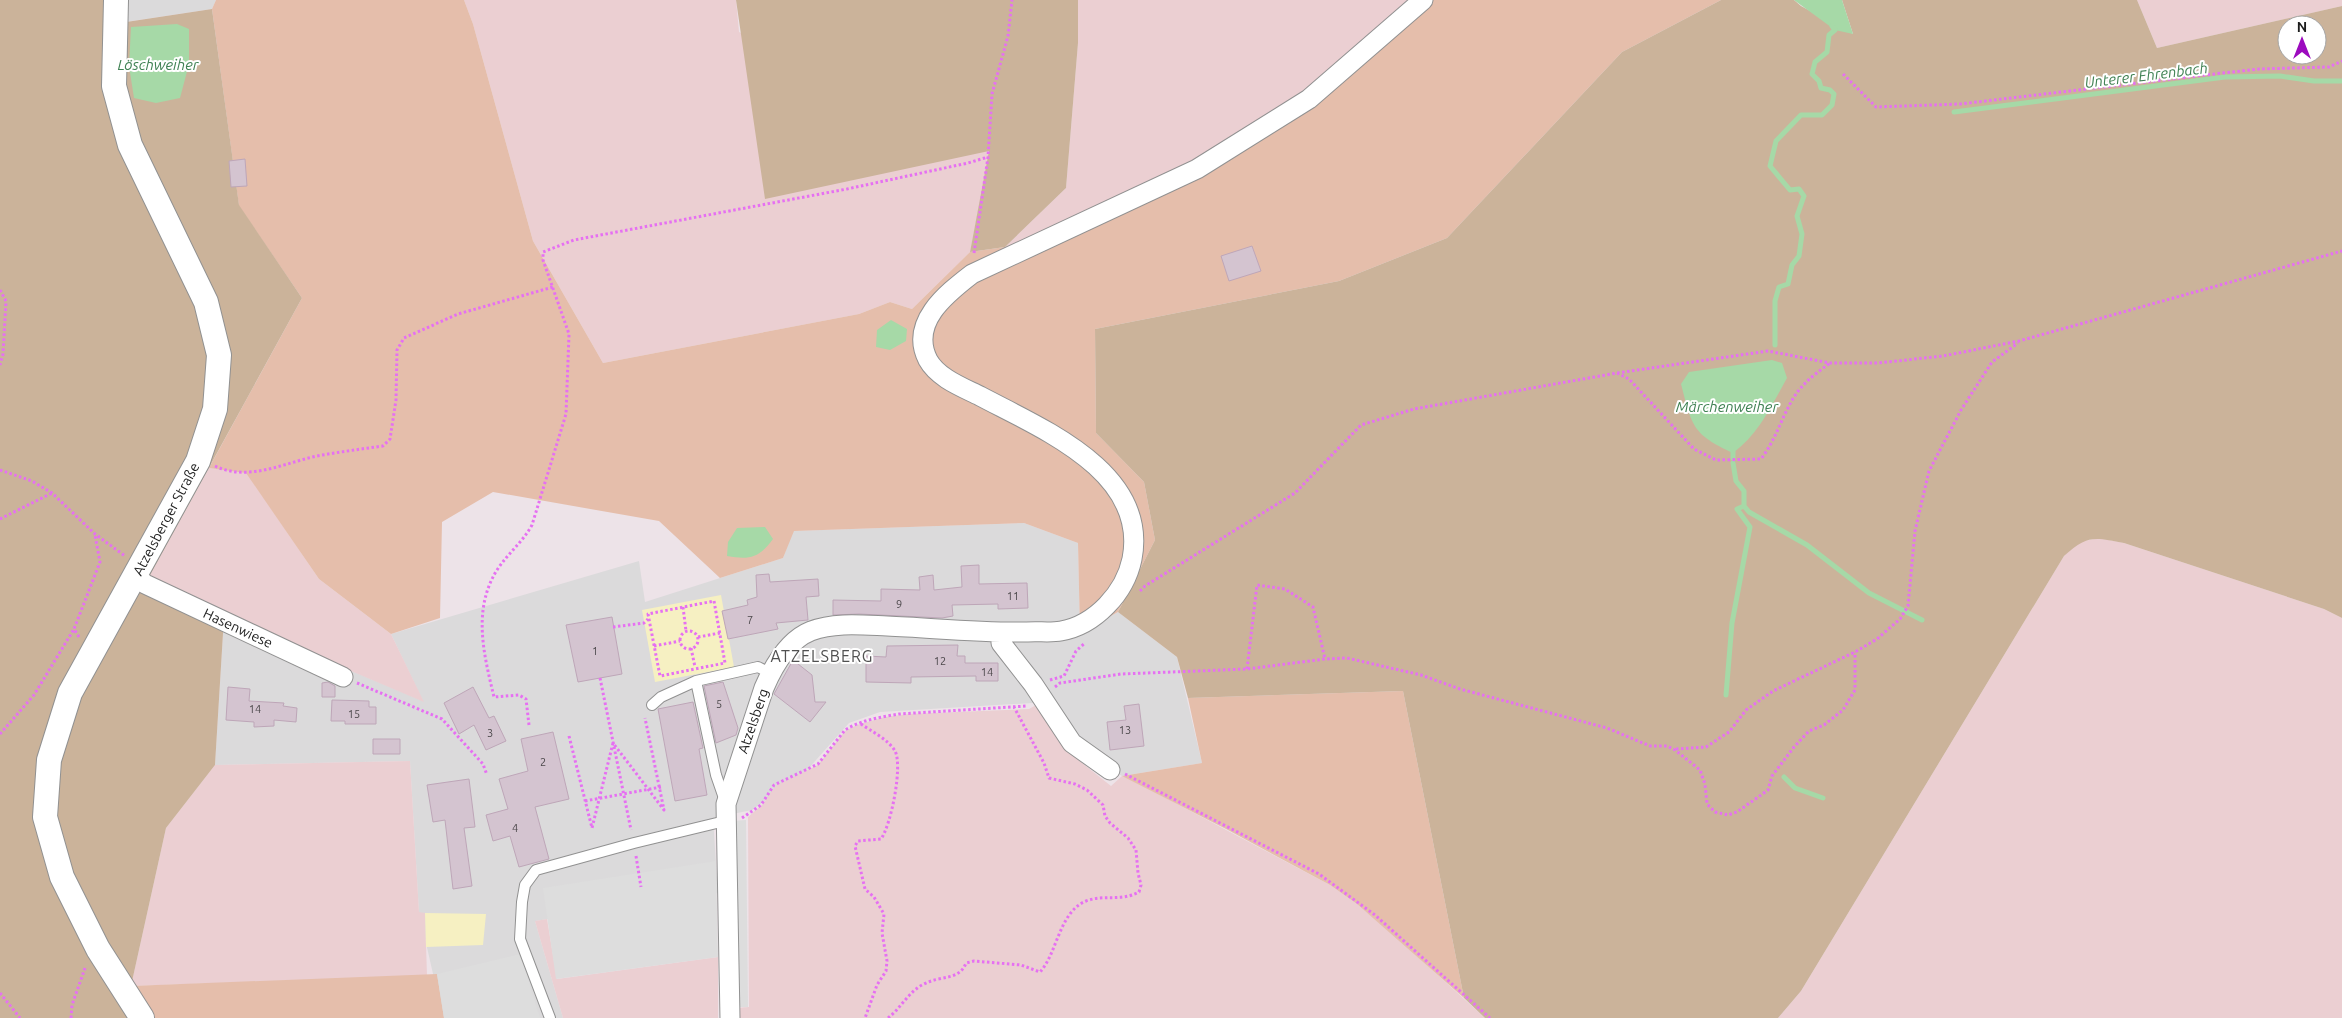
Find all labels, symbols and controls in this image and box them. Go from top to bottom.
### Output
north arrow [2277,15,2327,65]
text: N [2297,19,2307,35]
water label: Löschweiher [118,56,200,73]
water label: Unterer Ehrenbach [2083,59,2209,91]
water label: Märchenweiher [1676,398,1779,415]
street label: Atzelsberger Straße [130,460,202,578]
house number: 11 [1007,590,1019,602]
house number: 9 [896,598,902,610]
street label: Hasenwiese [201,605,275,651]
house number: 7 [747,614,753,626]
house number: 1 [592,645,598,657]
district label: ATZELSBERG [771,647,873,665]
house number: 12 [934,655,946,667]
house number: 14 [981,666,993,678]
street label: Atzelsberg [734,686,772,756]
house number: 5 [716,698,722,710]
house number: 14 [249,703,261,715]
house number: 15 [348,708,360,720]
house number: 13 [1119,724,1131,736]
house number: 3 [487,727,493,739]
house number: 2 [540,756,546,768]
house number: 4 [512,822,518,834]

